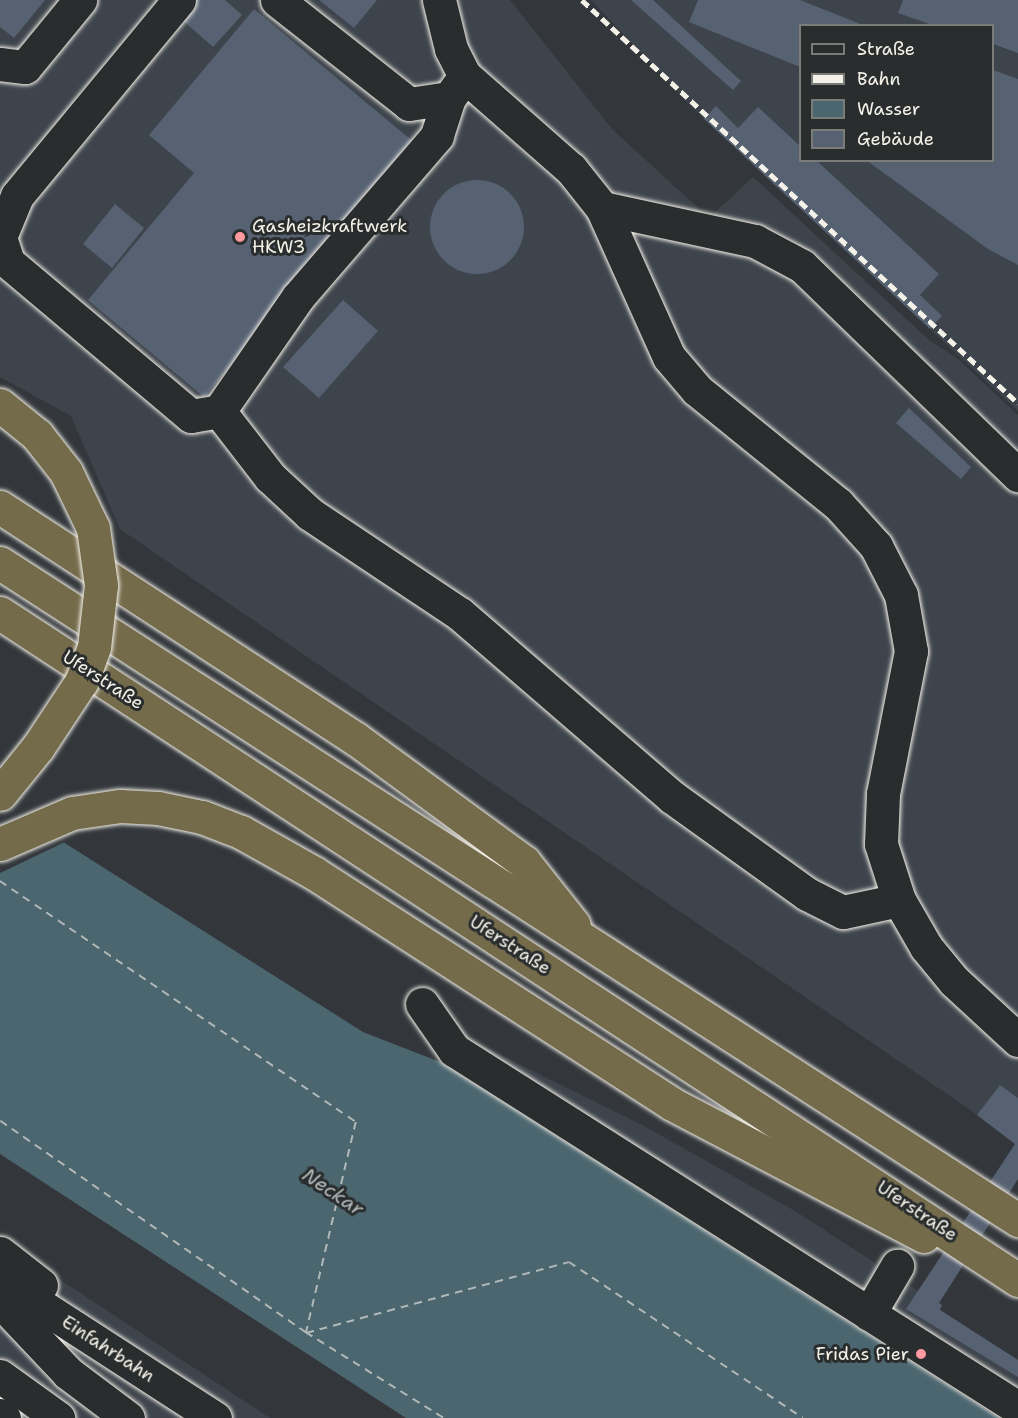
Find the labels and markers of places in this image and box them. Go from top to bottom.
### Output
place label: Gasheizkraftwerk HKW3 [252,216,407,258]
marker: Gasheizkraftwerk HKW3 [233,230,247,244]
place label: Fridas Pier [816,1343,909,1365]
marker: Fridas Pier [914,1347,928,1361]

